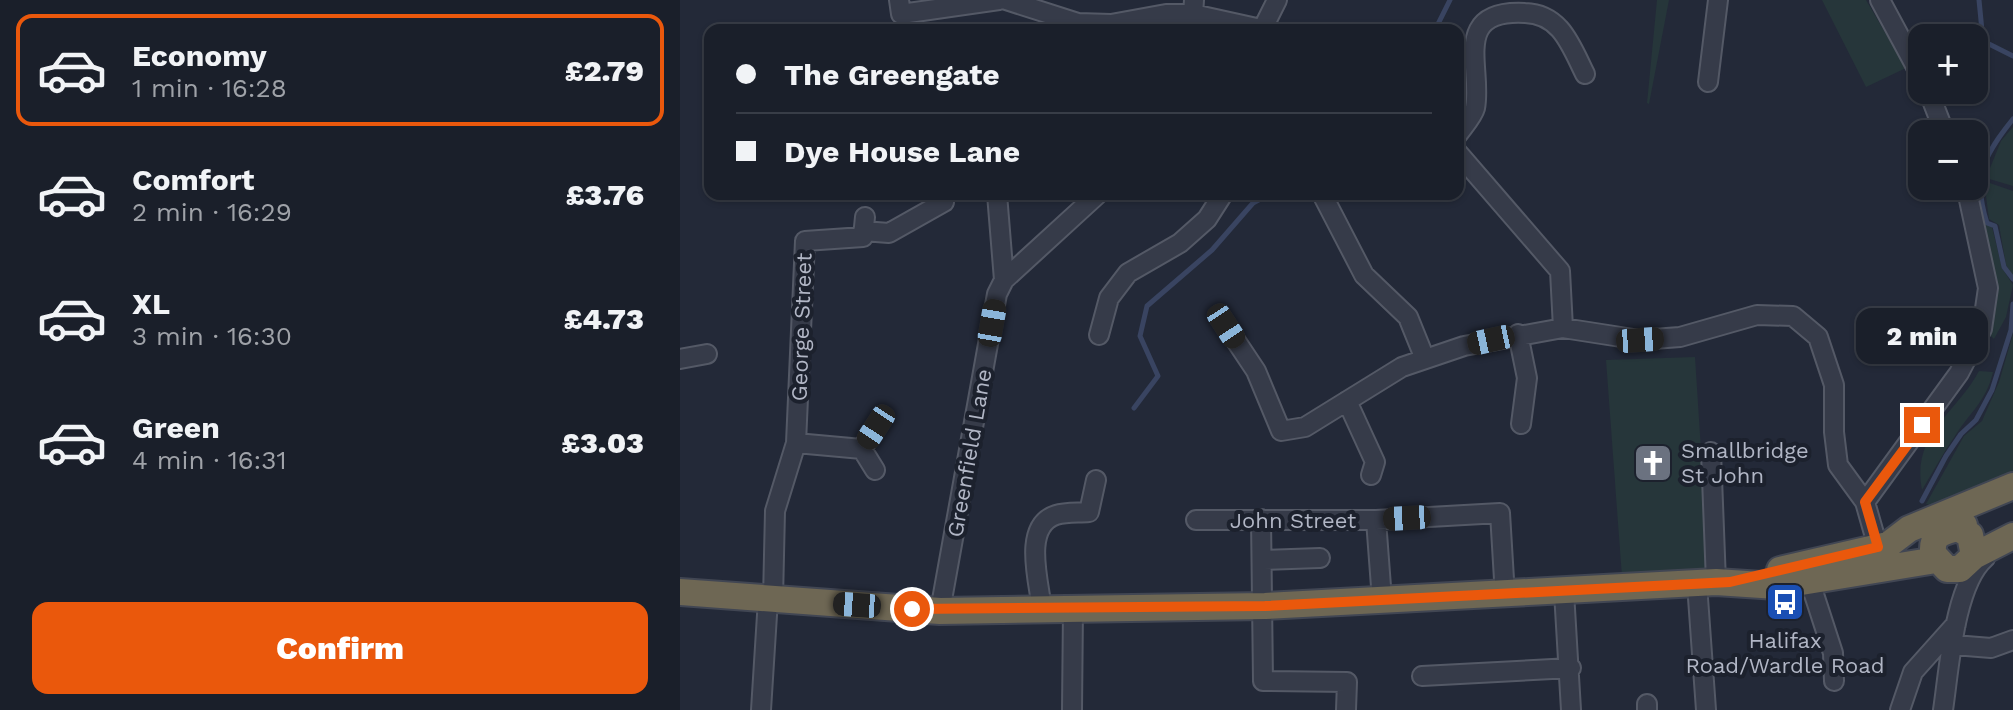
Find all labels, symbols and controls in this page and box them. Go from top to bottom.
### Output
map controls [1908,24,1988,200]
button: + [1908,24,1988,104]
icon: car [36,34,108,106]
text: Economy [132,38,267,73]
text: £2.79 [565,53,644,88]
text: The Greengate [784,57,1000,92]
text: 1 min · 16:28 [132,73,287,103]
button: − [1908,120,1988,200]
text: Dye House Lane [784,134,1020,169]
icon: car [36,158,108,230]
text: Comfort [132,162,254,197]
text: £3.76 [566,177,644,212]
text: 2 min · 16:29 [132,197,292,227]
street label: George Street [786,252,817,402]
icon: car [36,282,108,354]
text: XL [132,286,170,321]
car [976,297,1008,349]
car [1203,299,1249,353]
text: £4.73 [564,301,644,336]
callout: 2 min [1856,309,1988,365]
text: 3 min · 16:30 [132,321,292,351]
text: 2 min [1887,321,1957,351]
car [1465,323,1517,357]
car [1615,326,1665,354]
street label: Greenfield Lane [942,367,997,539]
car [853,400,899,454]
icon: car [36,406,108,478]
route end [1904,407,1940,443]
text: Green [132,410,220,445]
text: £3.03 [561,425,644,460]
place label: Smallbridge St John [1681,438,1809,488]
church icon: Smallbridge St John [1632,442,1674,484]
text: 4 min · 16:31 [132,445,287,475]
car [1382,505,1432,531]
street label: John Street [1230,508,1356,533]
bus stop icon: Halifax Road/Wardle Road [1764,581,1806,623]
car [832,591,882,619]
route start [894,591,930,627]
button: Confirm [32,602,648,694]
place label: Halifax Road/Wardle Road [1685,628,1885,678]

